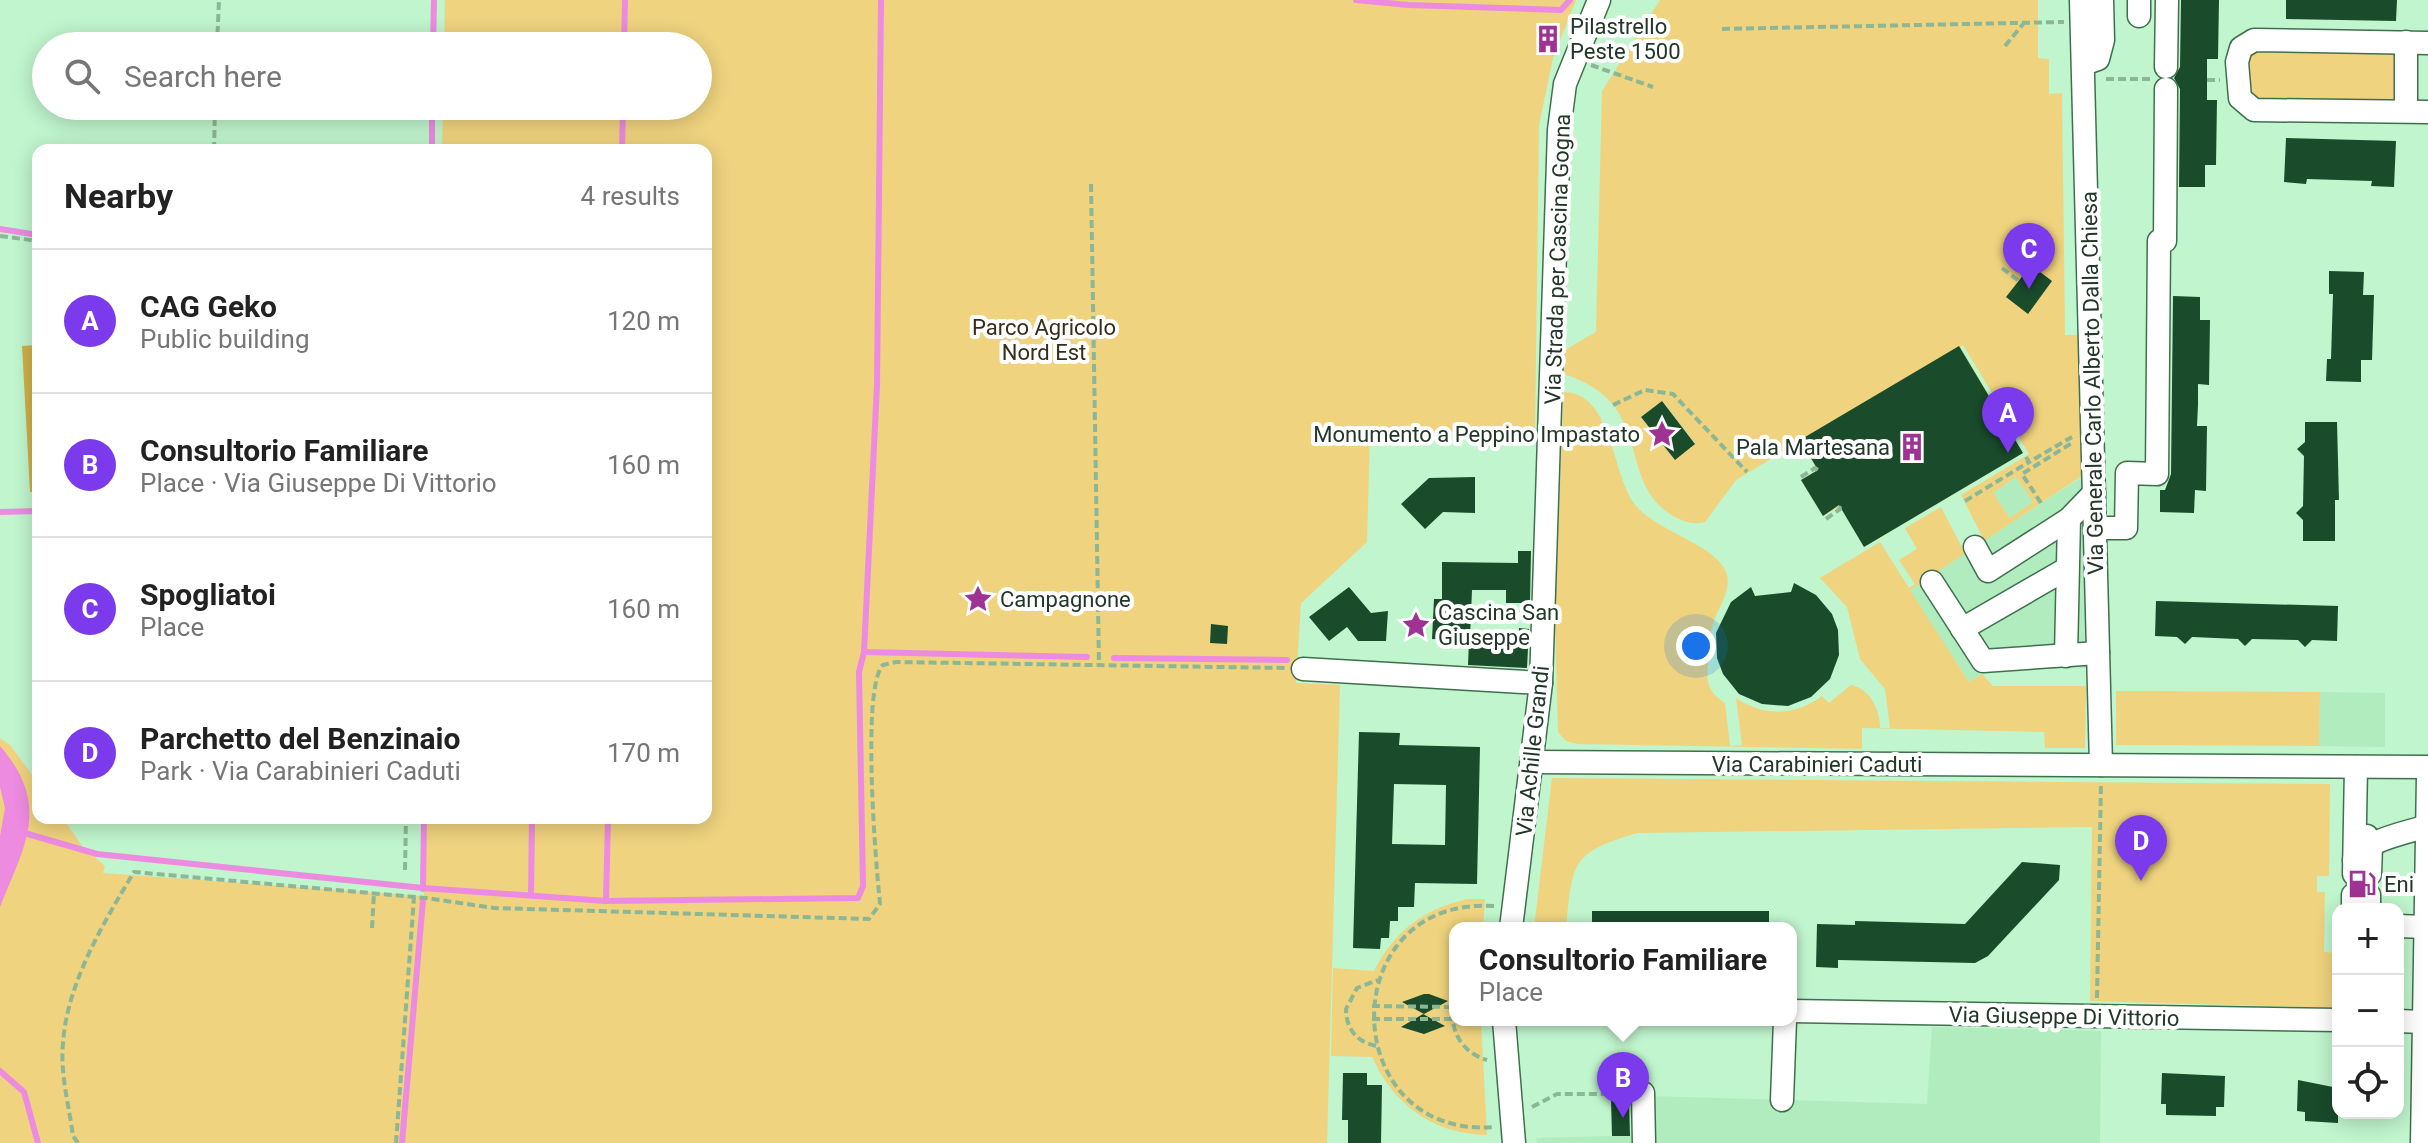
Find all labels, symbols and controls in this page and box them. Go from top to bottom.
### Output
place label: Pilastrello Peste 1500 [1570,14,1681,64]
building icon: Pilastrello Peste 1500 [1533,24,1563,54]
search box [32,32,712,120]
icon: search [60,54,104,98]
text: Search here [124,59,282,94]
street label: Via Strada per Cascina Gogna [1540,113,1575,405]
text: Nearby [64,176,173,216]
text: 4 results [581,181,680,211]
street label: Via Generale Carlo Alberto Dalla Chiesa [2077,191,2108,575]
pin: C [2003,223,2055,289]
text: CAG Geko [140,289,277,324]
text: A [81,306,99,336]
text: 120 m [607,306,680,336]
park label: Parco Agricolo Nord Est [972,315,1116,365]
text: Public building [140,324,310,354]
pin: A [1982,387,2034,453]
place icon: Monumento a Peppino Impastato [1647,419,1677,449]
place label: Monumento a Peppino Impastato [1313,422,1640,447]
building icon: Pala Martesana [1897,432,1927,462]
text: Consultorio Familiare [140,433,428,468]
place label: Pala Martesana [1736,435,1890,460]
text: B [82,450,98,480]
text: 160 m [607,450,680,480]
text: Place · Via Giuseppe Di Vittorio [140,468,497,498]
text: Spogliatoi [140,577,276,612]
place icon: Campagnone [963,584,993,614]
place label: Campagnone [1000,587,1131,612]
text: C [81,594,99,624]
text: 160 m [607,594,680,624]
place label: Cascina San Giuseppe [1438,600,1559,650]
place icon: Cascina San Giuseppe [1401,610,1431,640]
text: Place [140,612,204,642]
your location [1676,626,1716,666]
street label: Via Achille Grandi [1511,664,1554,838]
text: Parchetto del Benzinaio [140,721,460,756]
text: D [82,738,98,768]
text: 170 m [607,738,680,768]
street label: Via Carabinieri Caduti [1712,752,1922,777]
text: Park · Via Carabinieri Caduti [140,756,461,786]
pin: D [2115,815,2167,881]
fuel station icon: Eni [2347,869,2377,899]
place label: Eni [2384,872,2414,897]
map controls [2332,903,2404,1119]
button: + [2332,903,2404,975]
popup [1449,922,1797,1026]
text: Consultorio Familiare [1479,942,1767,977]
button: − [2332,975,2404,1047]
text: Place [1479,977,1543,1007]
street label: Via Giuseppe Di Vittorio [1948,1002,2180,1031]
button: locate [2332,1047,2404,1119]
pin: B [1597,1052,1649,1118]

